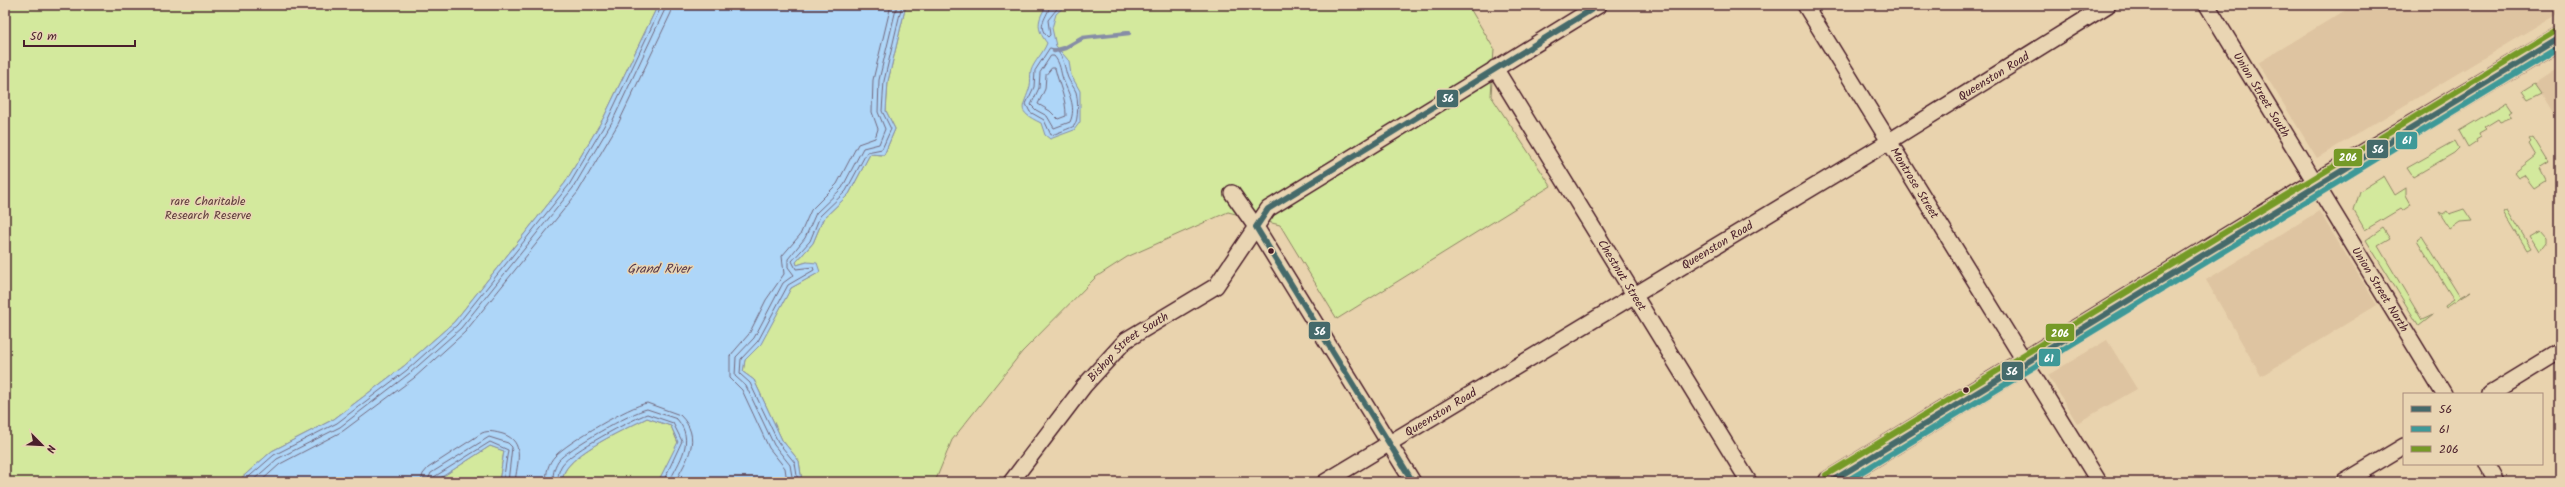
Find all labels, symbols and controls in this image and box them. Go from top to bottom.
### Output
scale bar [24,22,135,48]
text: 50 m [30,27,57,46]
street label: Queenston Road [1954,47,2034,106]
street label: Union Street South [2228,49,2295,141]
line badge: 56 [1436,89,1459,108]
text: 56 [1441,90,1454,108]
line badge: 61 [2395,131,2418,150]
text: 61 [2402,132,2412,150]
line badge: 56 [2366,139,2389,159]
text: 56 [2371,141,2384,159]
street label: Montrose Street [1885,144,1944,223]
line badge: 206 [2333,148,2363,167]
text: 206 [2339,149,2357,167]
park label: rare Charitable Research Reserve [165,192,252,225]
street label: Queenston Road [1678,216,1758,275]
street label: Chestnut Street [1592,236,1651,315]
street label: Union Street North [2346,243,2413,336]
unlabelled marker [1266,246,1276,256]
water label: Grand River [627,259,693,280]
street label: Bishop Street South [1083,308,1172,387]
line badge: 56 [1308,321,1331,340]
text: 56 [1313,323,1326,341]
line badge: 206 [2045,323,2075,342]
text: 206 [2051,325,2069,343]
line badge: 61 [2038,348,2061,367]
text: 61 [2044,350,2054,368]
line badge: 56 [2001,361,2024,381]
text: 56 [2005,363,2018,381]
street label: Queenston Road [1401,383,1481,442]
unlabelled marker [1961,385,1971,395]
legend [2403,393,2543,465]
text: 56 [2439,400,2452,419]
text: 61 [2439,420,2450,439]
north arrow [22,425,62,465]
text: 206 [2439,440,2459,459]
text: N [41,442,60,456]

